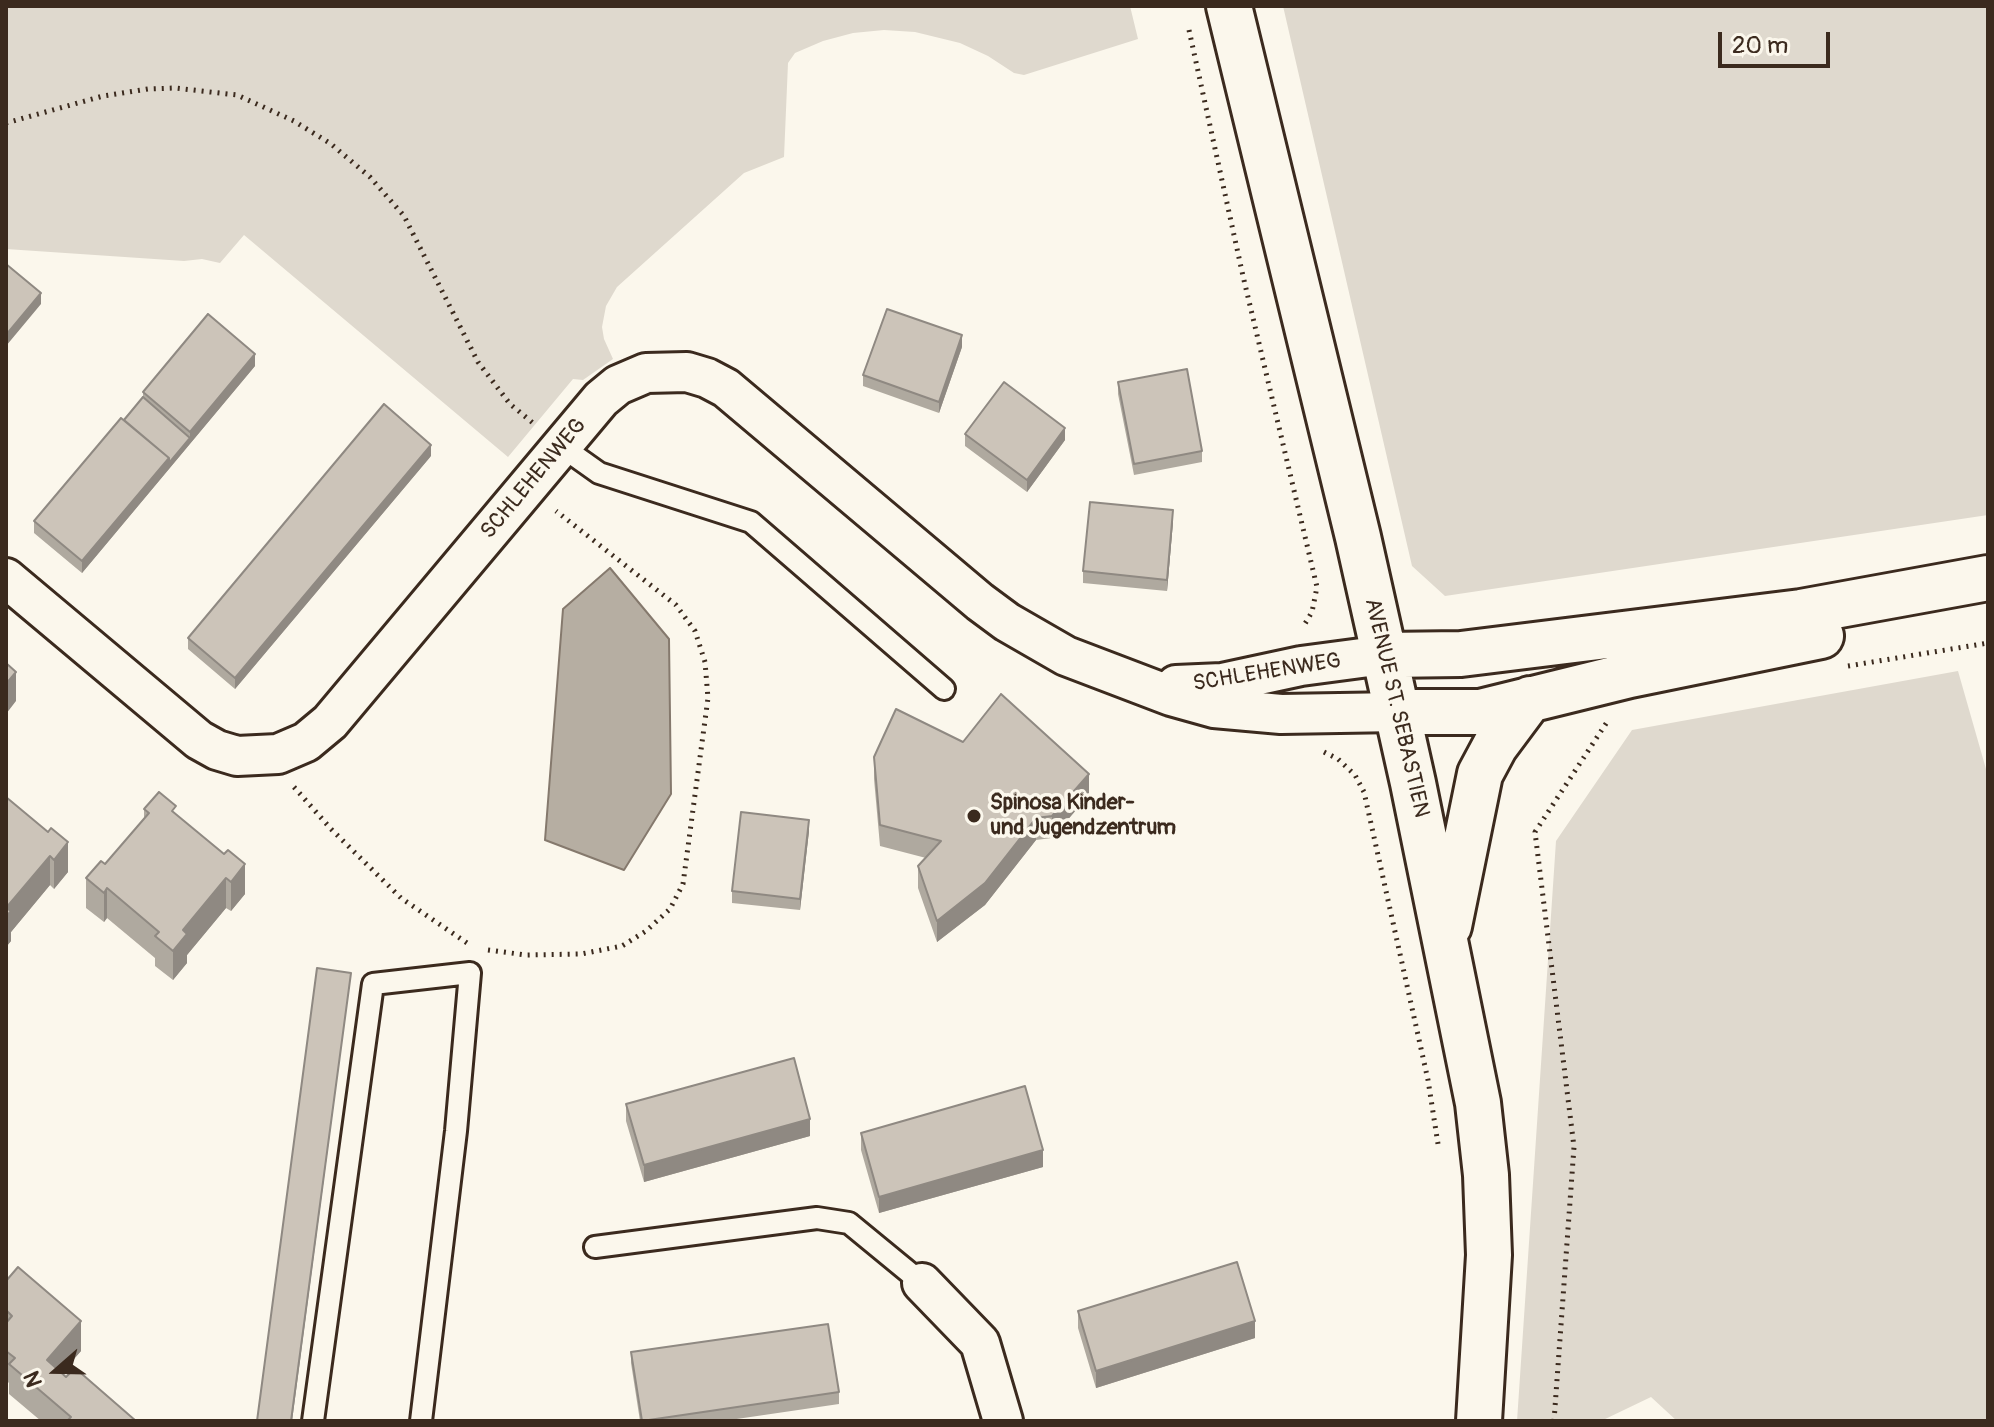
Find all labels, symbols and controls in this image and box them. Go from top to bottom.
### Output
scale bar [1722,16,1834,66]
text: 20 m [1732,31,1788,60]
street label: SCHLEHENWEG [476,413,592,545]
street label: AVENUE ST. SEBASTIEN [1358,596,1434,820]
street label: SCHLEHENWEG [1191,648,1343,698]
place label: Spinosa Kinder- und Jugendzentrum [990,790,1176,842]
marker: Spinosa Kinder- und Jugendzentrum [965,807,983,825]
north arrow [16,1331,96,1411]
text: N [18,1367,49,1391]

